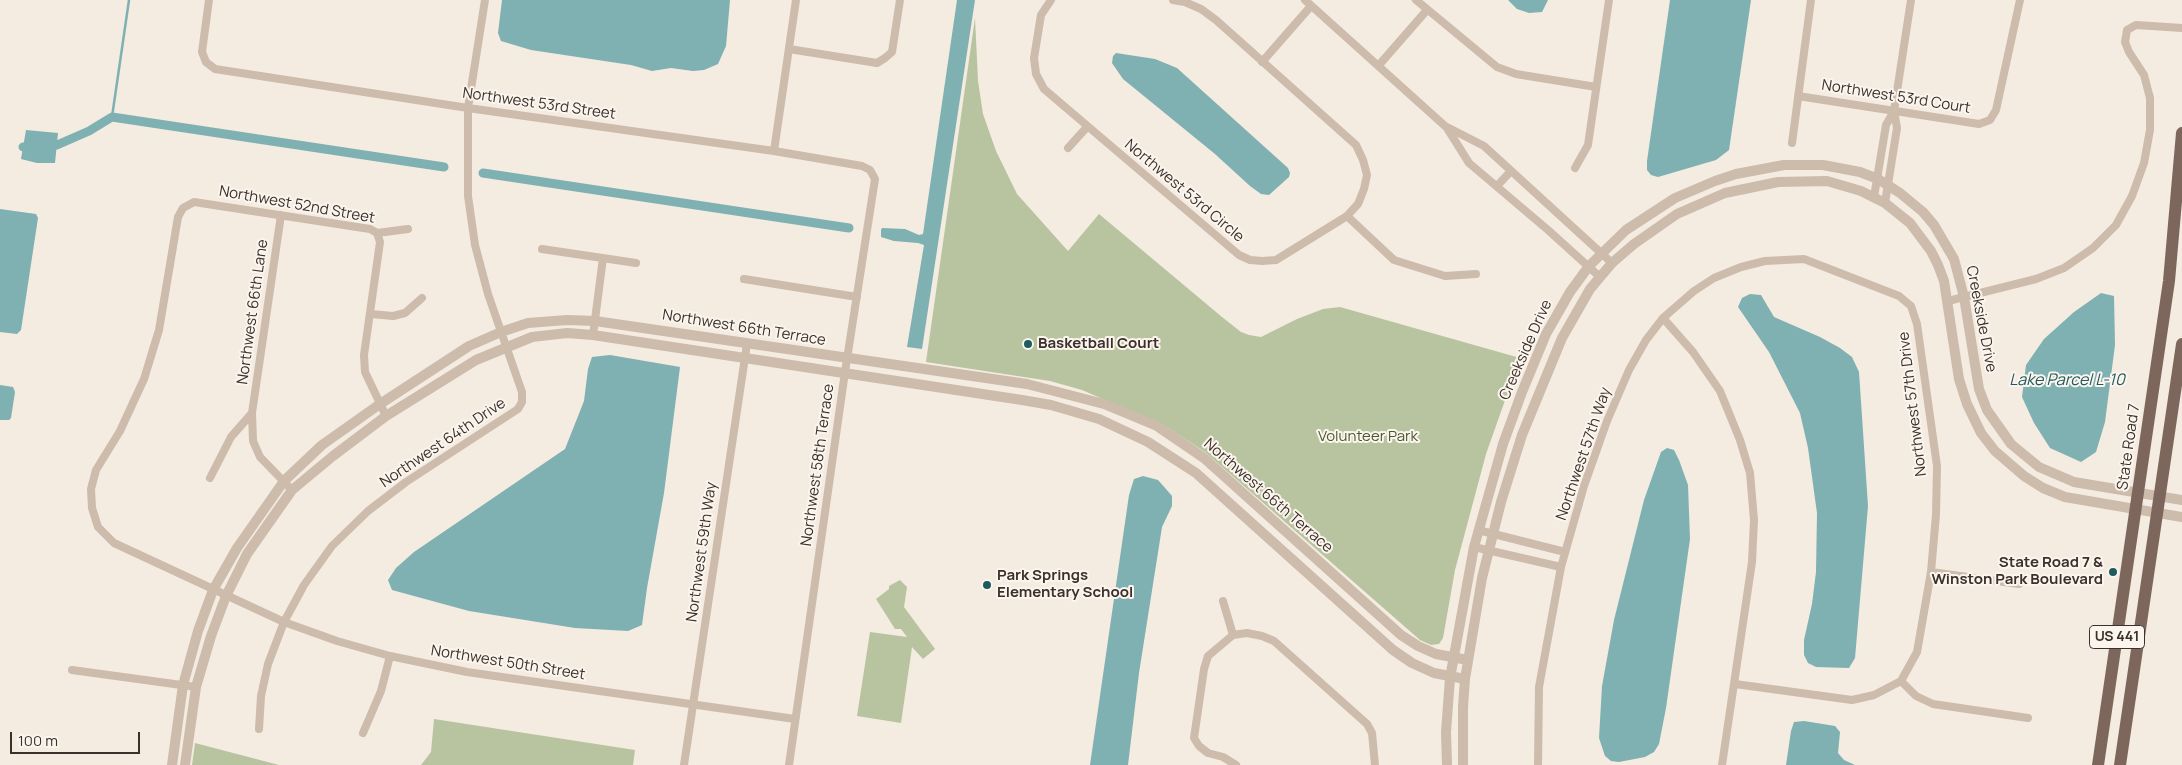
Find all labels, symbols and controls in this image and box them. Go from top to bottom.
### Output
street label: Northwest 53rd Court [1820,76,1972,118]
street label: Northwest 53rd Street [461,84,617,124]
street label: Northwest 53rd Circle [1121,136,1247,246]
street label: Northwest 52nd Street [218,182,376,228]
street label: Northwest 66th Lane [234,238,272,386]
street label: Creekside Drive [1962,264,2000,374]
street label: Creekside Drive [1496,297,1556,403]
street label: Northwest 66th Terrace [661,306,827,350]
street label: Northwest 57th Drive [1895,331,1931,477]
place label: Basketball Court [1038,335,1159,353]
marker: Basketball Court [1022,338,1034,350]
water label: Lake Parcel L-10 [2009,371,2125,391]
street label: Northwest 58th Terrace [798,383,838,547]
street label: Northwest 57th Way [1553,385,1615,523]
street label: Northwest 64th Drive [377,394,509,492]
street label: State Road 7 [2114,403,2144,491]
park label: Volunteer Park [1318,428,1418,446]
street label: Northwest 66th Terrace [1200,435,1336,557]
street label: Northwest 59th Way [683,481,721,623]
place label: State Road 7 & Winston Park Boulevard [1932,554,2103,589]
marker: State Road 7 & Winston Park Boulevard [2107,566,2119,578]
place label: Park Springs Elementary School [997,567,1133,602]
marker: Park Springs Elementary School [981,579,993,591]
road number: US 441 [2090,626,2144,649]
street label: Northwest 50th Street [429,642,587,684]
scale bar [12,722,142,754]
text: 100 m [18,730,58,751]

